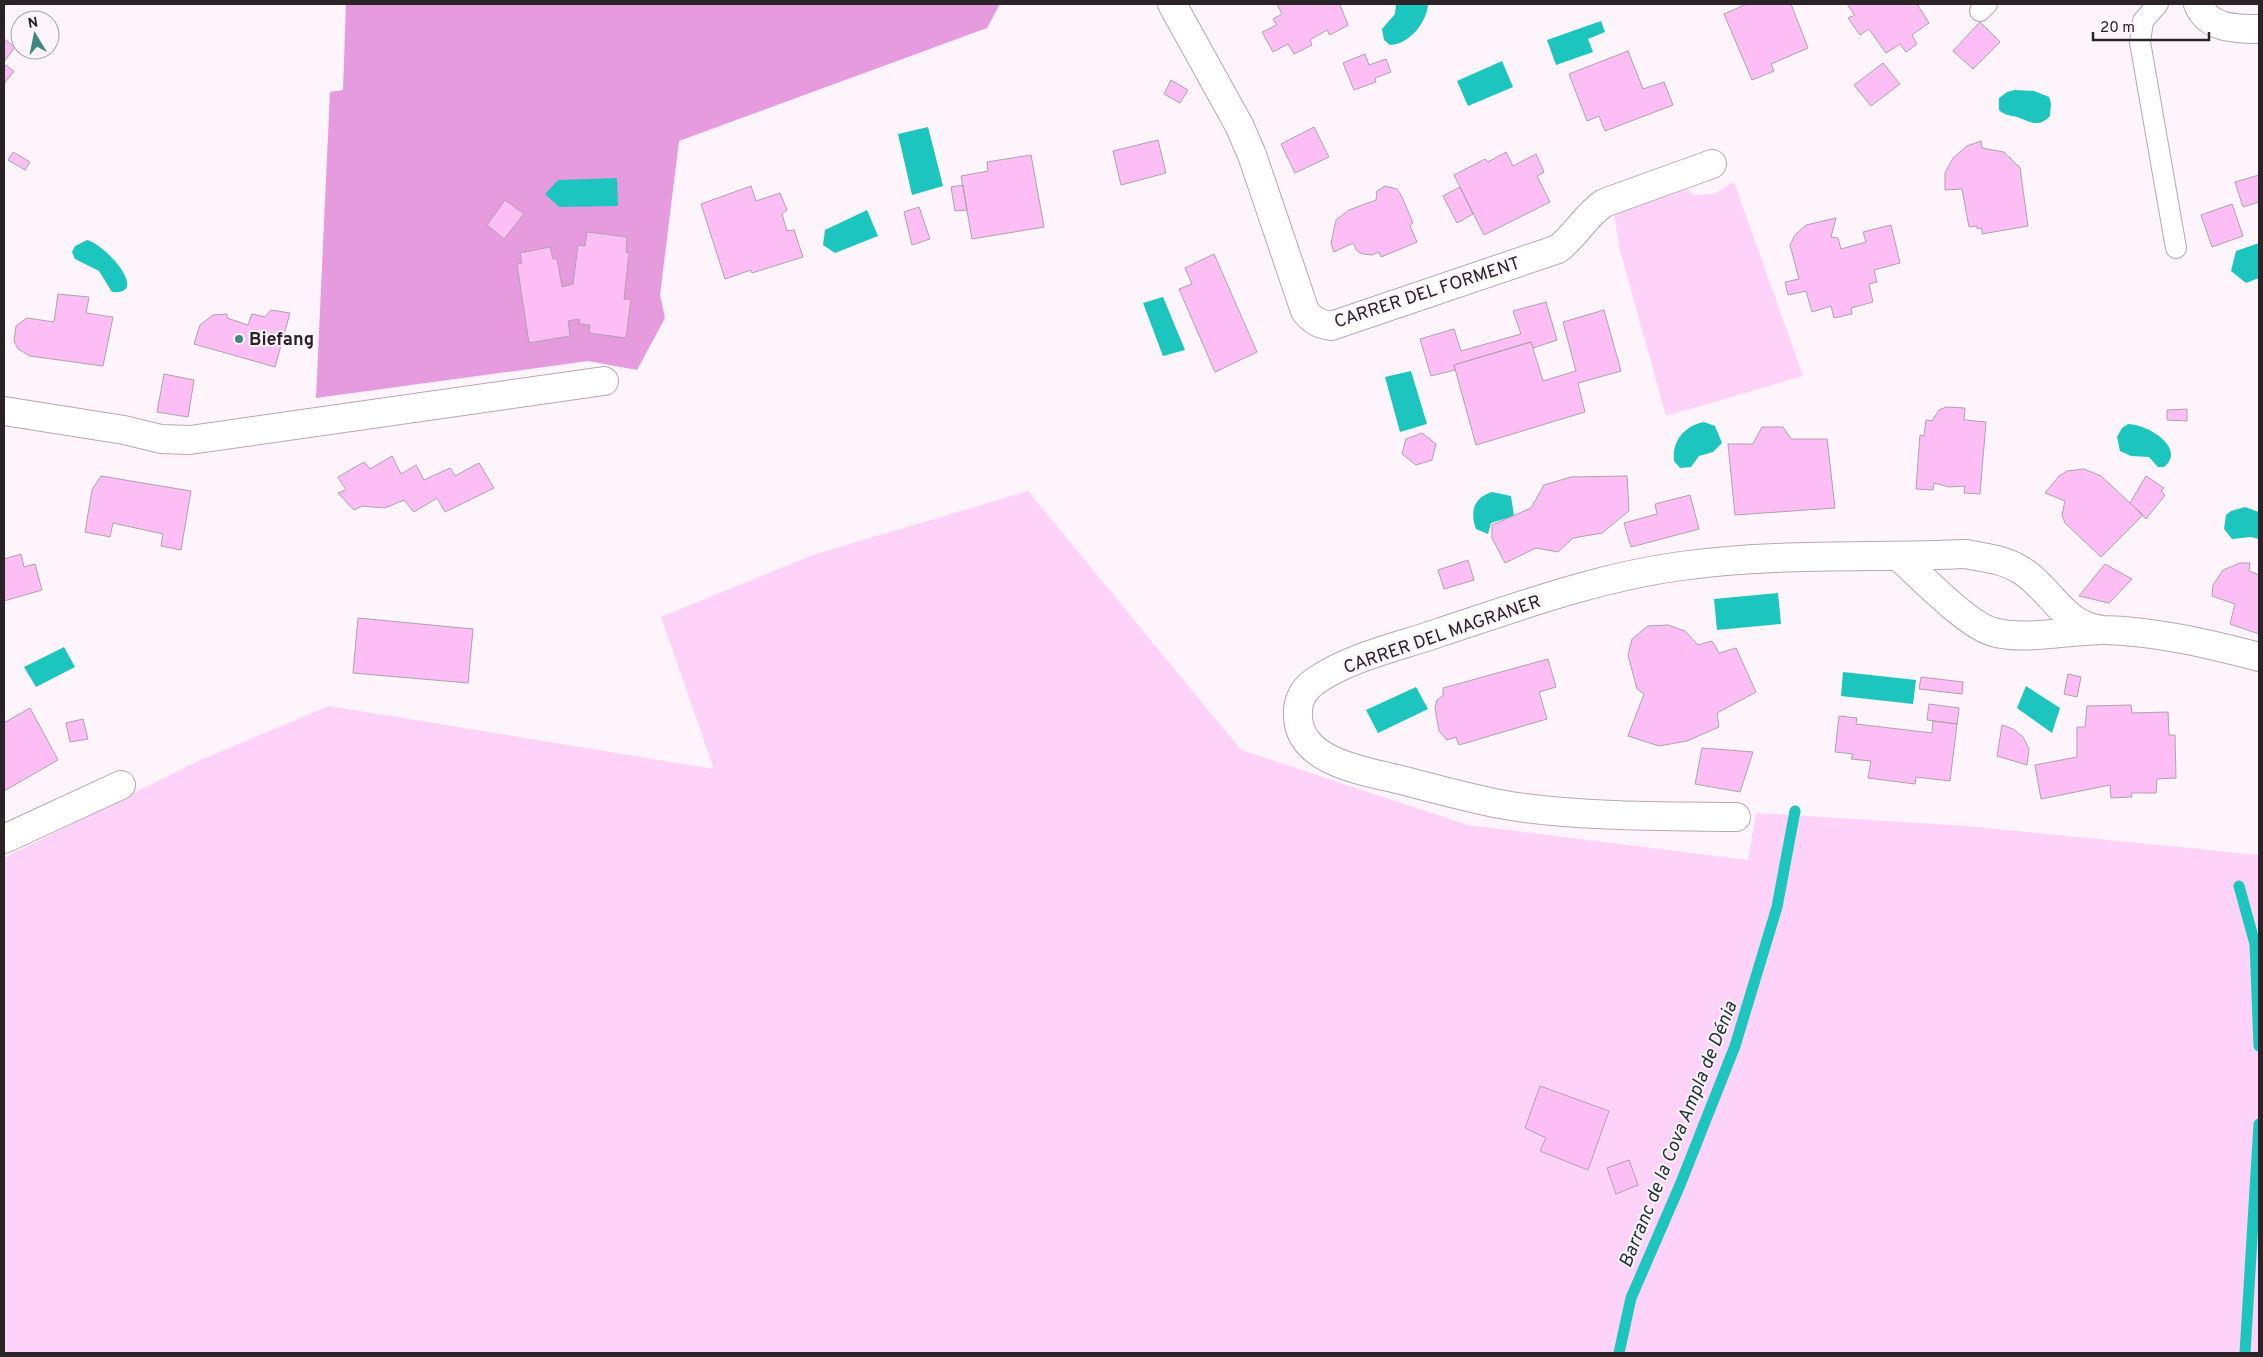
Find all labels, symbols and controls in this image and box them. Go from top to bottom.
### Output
north arrow [10,10,60,60]
scale bar [2093,10,2209,42]
text: N [27,14,39,33]
text: 20 m [2100,19,2135,38]
street label: CARRER DEL FORMENT [1332,252,1523,334]
place label: Biefang [249,329,314,352]
marker: Biefang [233,333,245,345]
street label: CARRER DEL MAGRANER [1341,591,1544,680]
water label: Barranc de la Cova Ampla de Dénia [1614,998,1743,1271]

